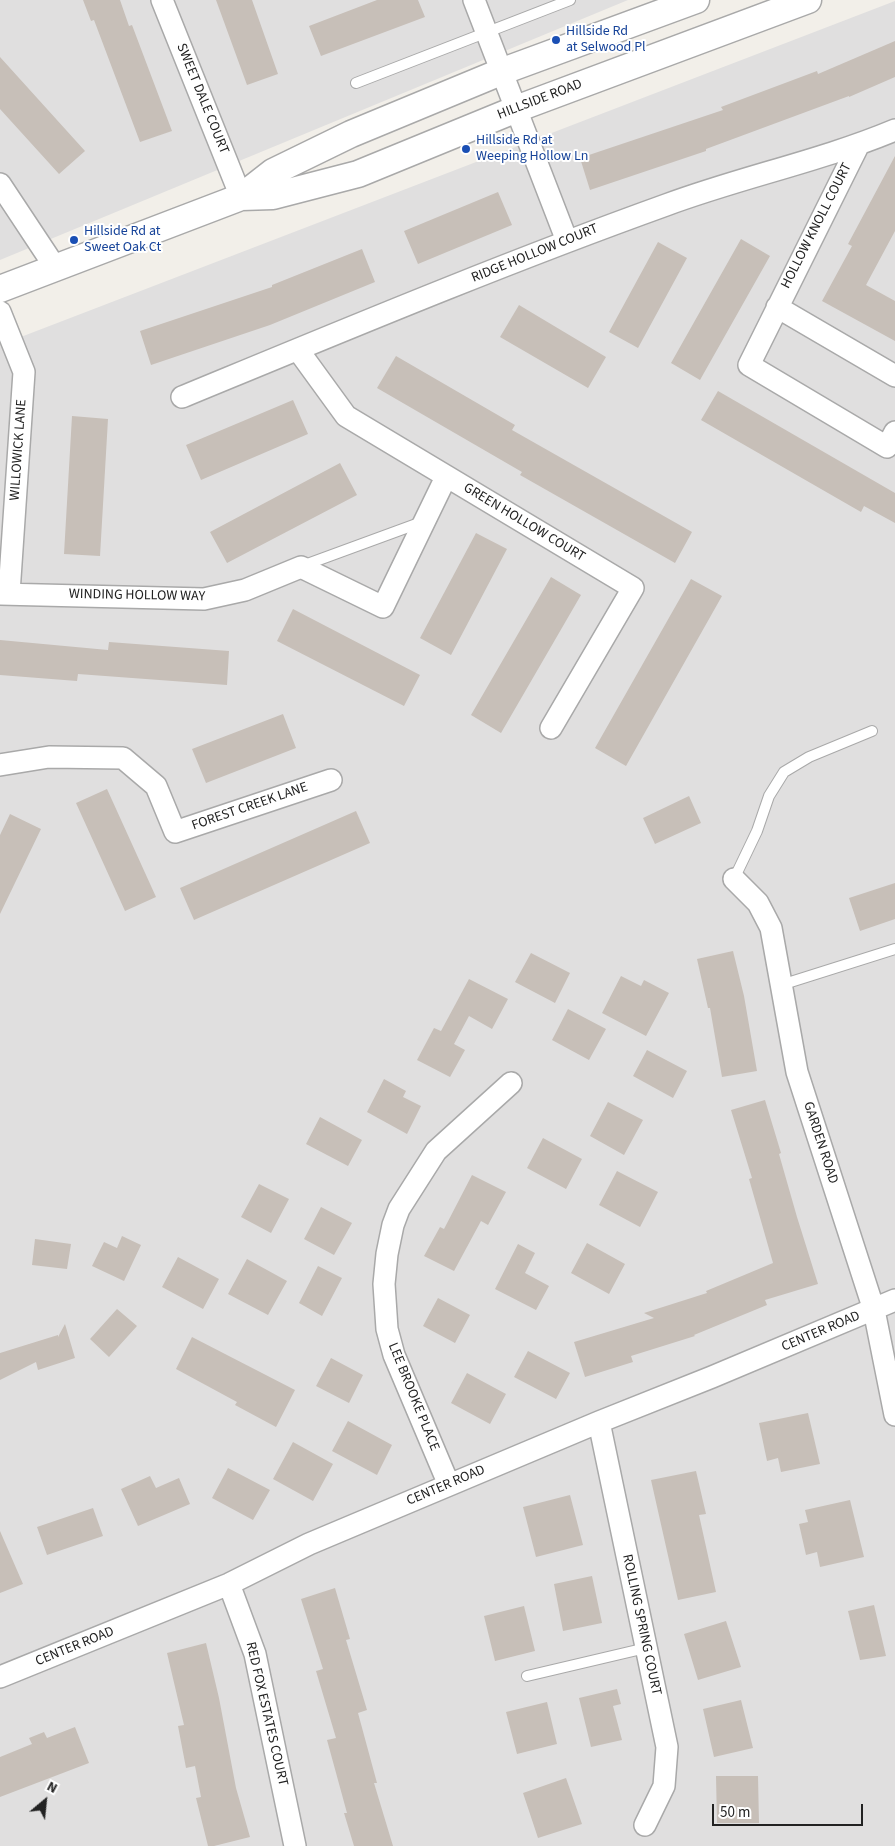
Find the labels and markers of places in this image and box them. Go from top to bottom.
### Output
place label: Hillside Rd at Selwood Pl [566,24,646,56]
marker: Hillside Rd at Selwood Pl [550,34,562,46]
place label: Hillside Rd at Weeping Hollow Ln [476,133,588,166]
marker: Hillside Rd at Weeping Hollow Ln [460,143,472,155]
place label: Hillside Rd at Sweet Oak Ct [84,224,161,256]
marker: Hillside Rd at Sweet Oak Ct [68,234,80,246]

